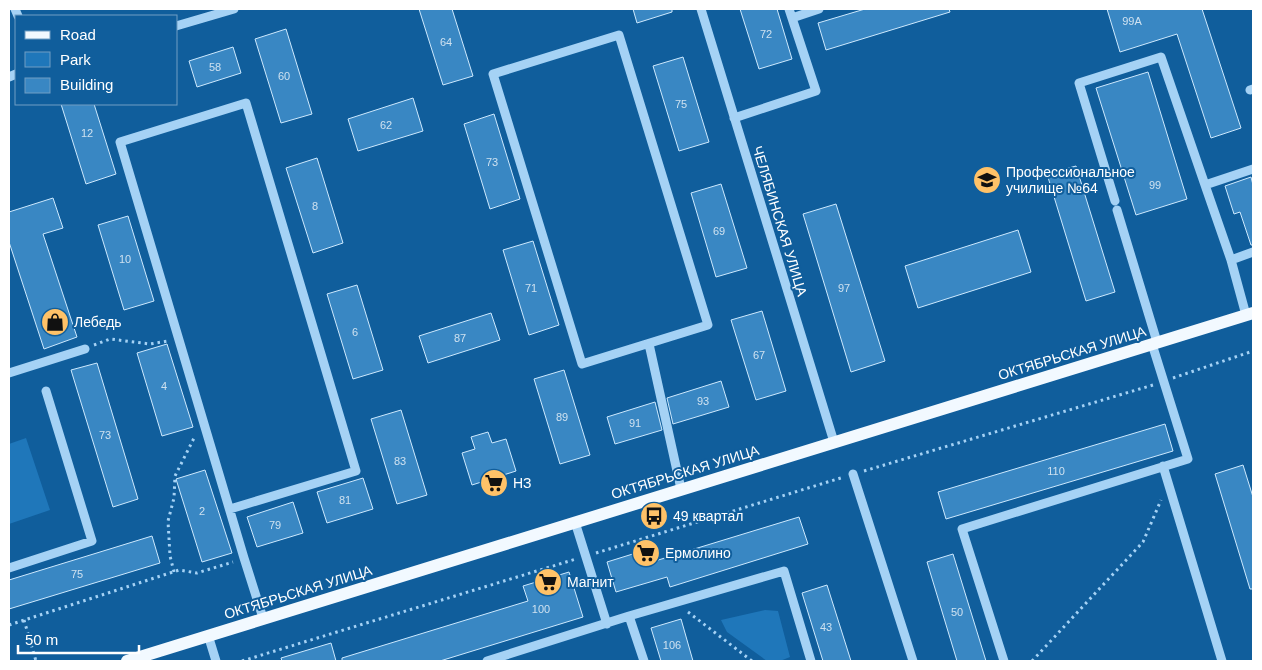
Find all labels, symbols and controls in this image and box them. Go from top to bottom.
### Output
legend [15,15,178,105]
house number: 99А [1122,15,1142,27]
text: Road [60,26,96,43]
house number: 72 [760,28,772,40]
house number: 64 [440,36,452,48]
text: Park [60,51,91,68]
house number: 58 [209,61,221,73]
house number: 60 [278,70,290,82]
text: Building [60,76,113,93]
house number: 75 [675,98,687,110]
house number: 62 [380,119,392,131]
house number: 12 [81,127,93,139]
street label: ЧЕЛЯБИНСКАЯ УЛИЦА [749,144,811,299]
house number: 73 [486,156,498,168]
place label: Профессиональное училище №64 [1006,164,1135,196]
school or university icon: Профессиональное училище №64 [972,165,1002,195]
house number: 99 [1149,179,1161,191]
house number: 8 [312,200,318,212]
house number: 69 [713,225,725,237]
house number: 10 [119,253,131,265]
house number: 71 [525,282,537,294]
house number: 97 [838,282,850,294]
shop icon: Лебедь [40,307,70,337]
place label: Лебедь [74,314,122,330]
street label: ОКТЯБРЬСКАЯ УЛИЦА [996,323,1149,383]
house number: 6 [352,326,358,338]
house number: 87 [454,332,466,344]
house number: 67 [753,349,765,361]
house number: 4 [161,380,167,392]
house number: 93 [697,395,709,407]
house number: 89 [556,411,568,423]
house number: 91 [629,417,641,429]
house number: 73 [99,429,111,441]
street label: ОКТЯБРЬСКАЯ УЛИЦА [609,442,762,502]
house number: 83 [394,455,406,467]
house number: 110 [1047,465,1065,477]
supermarket icon: НЗ [479,468,509,498]
place label: НЗ [513,475,532,491]
house number: 81 [339,494,351,506]
bus stop icon: 49 квартал [639,501,669,531]
house number: 2 [199,505,205,517]
place label: 49 квартал [673,508,743,524]
house number: 79 [269,519,281,531]
supermarket icon: Ермолино [631,538,661,568]
place label: Ермолино [665,545,731,561]
street label: ОКТЯБРЬСКАЯ УЛИЦА [222,562,375,622]
supermarket icon: Магнит [533,567,563,597]
house number: 75 [71,568,83,580]
place label: Магнит [567,574,614,590]
house number: 100 [532,603,550,615]
house number: 50 [951,606,963,618]
house number: 43 [820,621,832,633]
scale bar [18,622,139,654]
text: 50 m [25,631,58,648]
house number: 106 [663,639,681,651]

